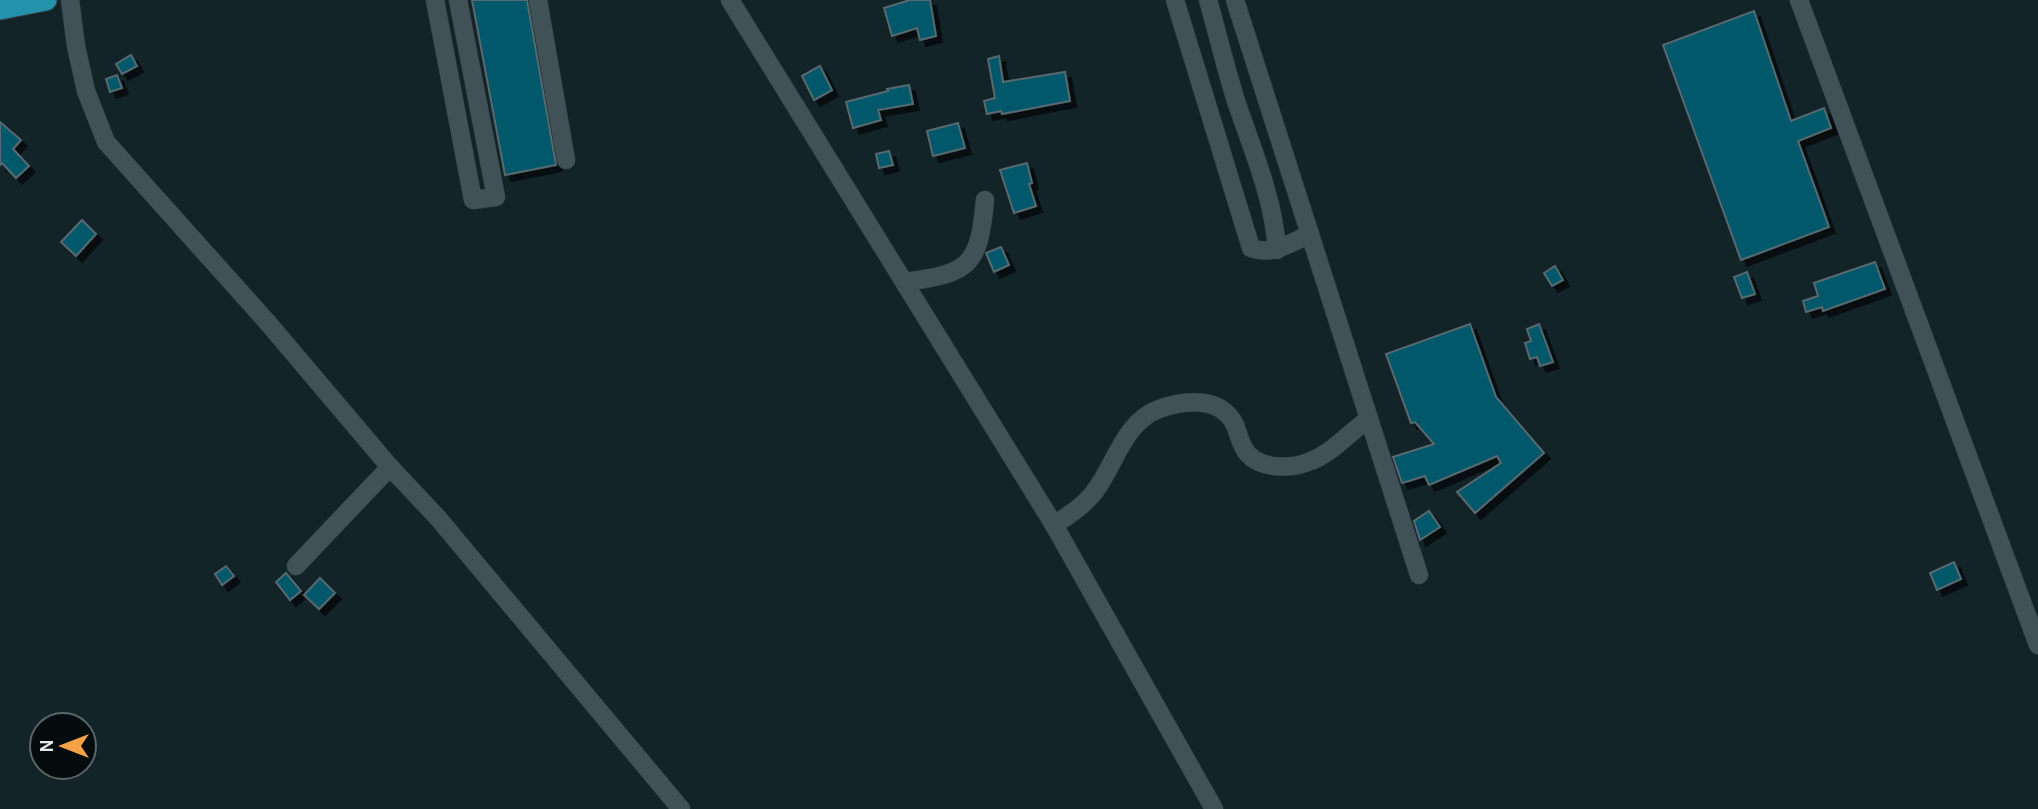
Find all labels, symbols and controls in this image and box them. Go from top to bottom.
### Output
north arrow [28,711,98,781]
text: N [36,739,58,753]

